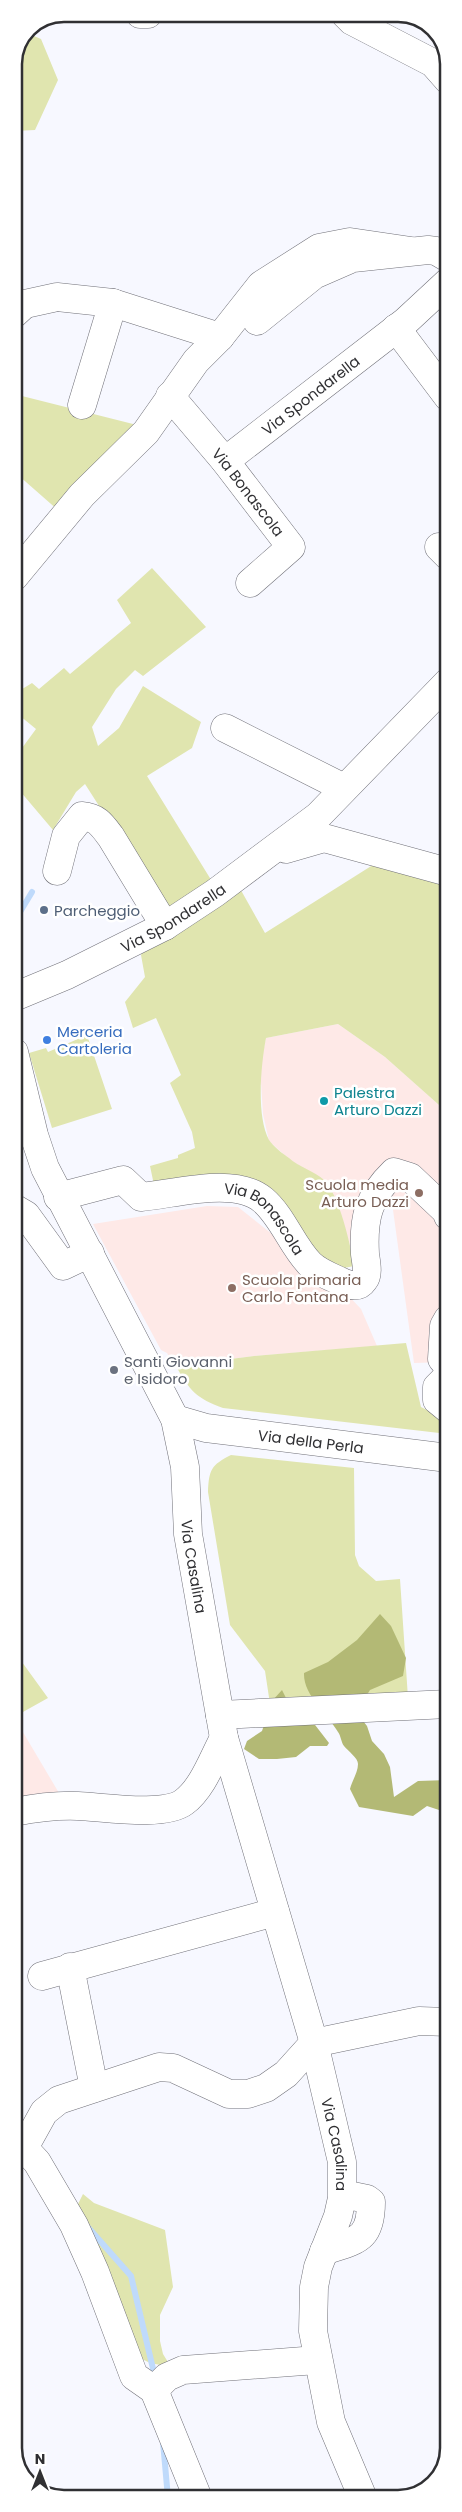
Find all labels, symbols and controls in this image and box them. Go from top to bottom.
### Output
street label: Via Spondarella [257,350,364,440]
street label: Via Bonascola [208,443,290,541]
street label: Via Spondarella [117,878,230,957]
place label: Parcheggio [54,900,140,921]
marker: Parcheggio [38,904,50,916]
place label: Merceria Cartoleria [57,1021,132,1059]
marker: Merceria Cartoleria [41,1034,53,1046]
place label: Palestra Arturo Dazzi [334,1082,422,1120]
marker: Palestra Arturo Dazzi [318,1095,330,1107]
place label: Scuola media Arturo Dazzi [305,1174,409,1212]
street label: Via Bonascola [223,1177,309,1259]
marker: Scuola media Arturo Dazzi [413,1187,425,1199]
place label: Scuola primaria Carlo Fontana [242,1269,361,1307]
marker: Scuola primaria Carlo Fontana [226,1282,238,1294]
place label: Santi Giovanni e Isidoro [124,1351,232,1389]
marker: Santi Giovanni e Isidoro [108,1364,120,1376]
street label: Via della Perla [257,1424,365,1458]
street label: Via Casalina [177,1519,212,1615]
street label: Via Casalina [317,2096,353,2191]
north arrow [15,2447,65,2497]
text: N [35,2449,45,2469]

